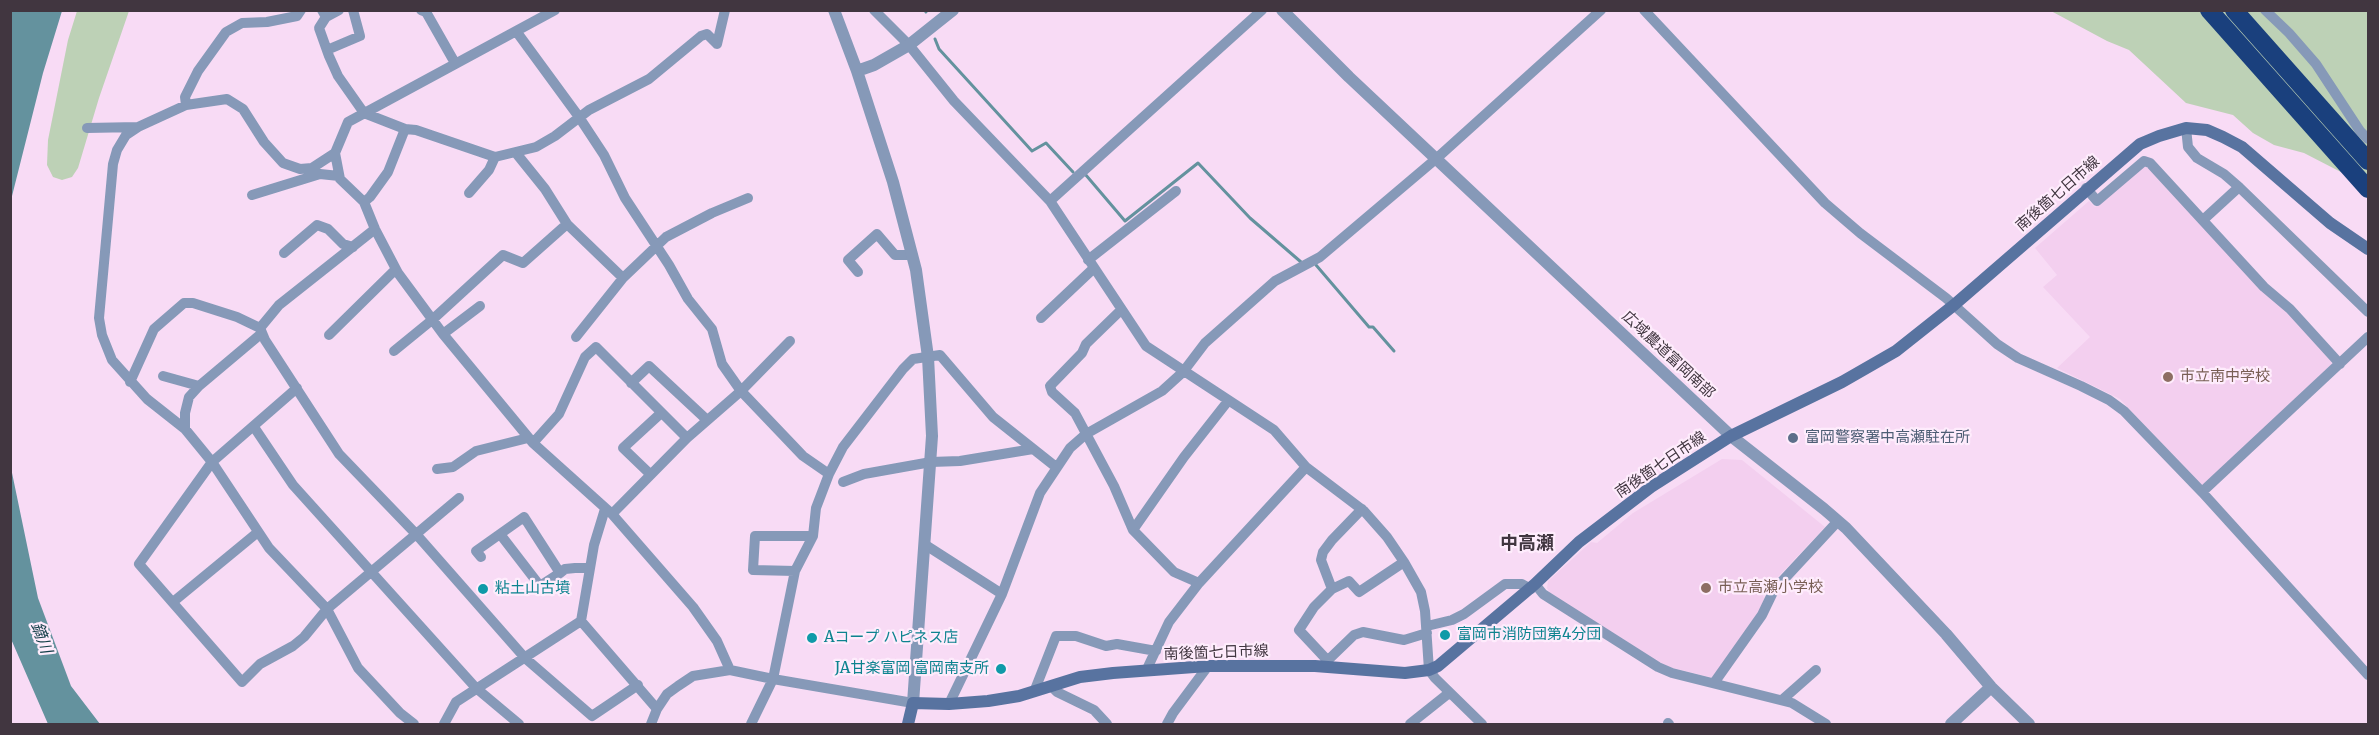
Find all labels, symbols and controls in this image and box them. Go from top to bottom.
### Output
street label: 南後箇七日市線 [2012,153,2104,235]
street label: 広域農道富岡南部 [1618,307,1718,403]
place label: 市立南中学校 [2180,368,2270,386]
marker: 市立南中学校 [2161,370,2175,384]
street label: 南後箇七日市線 [1612,428,1710,502]
place label: 富岡警察署中高瀬駐在所 [1805,429,1970,447]
marker: 富岡警察署中高瀬駐在所 [1786,431,1800,445]
district label: 中高瀬 [1500,533,1554,555]
place label: 市立高瀬小学校 [1718,579,1823,597]
place label: 粘土山古墳 [495,580,570,598]
marker: 市立高瀬小学校 [1699,581,1713,595]
marker: 粘土山古墳 [476,582,490,596]
water label: 鏑川 [27,620,55,656]
place label: 富岡市消防団第4分団 [1457,626,1601,644]
marker: 富岡市消防団第4分団 [1438,628,1452,642]
place label: Aコープ ハピネス店 [824,629,958,647]
marker: Aコープ ハピネス店 [805,631,819,645]
street label: 南後箇七日市線 [1163,642,1269,664]
place label: JA甘楽富岡 富岡南支所 [835,660,989,678]
marker: JA甘楽富岡 富岡南支所 [994,662,1008,676]

